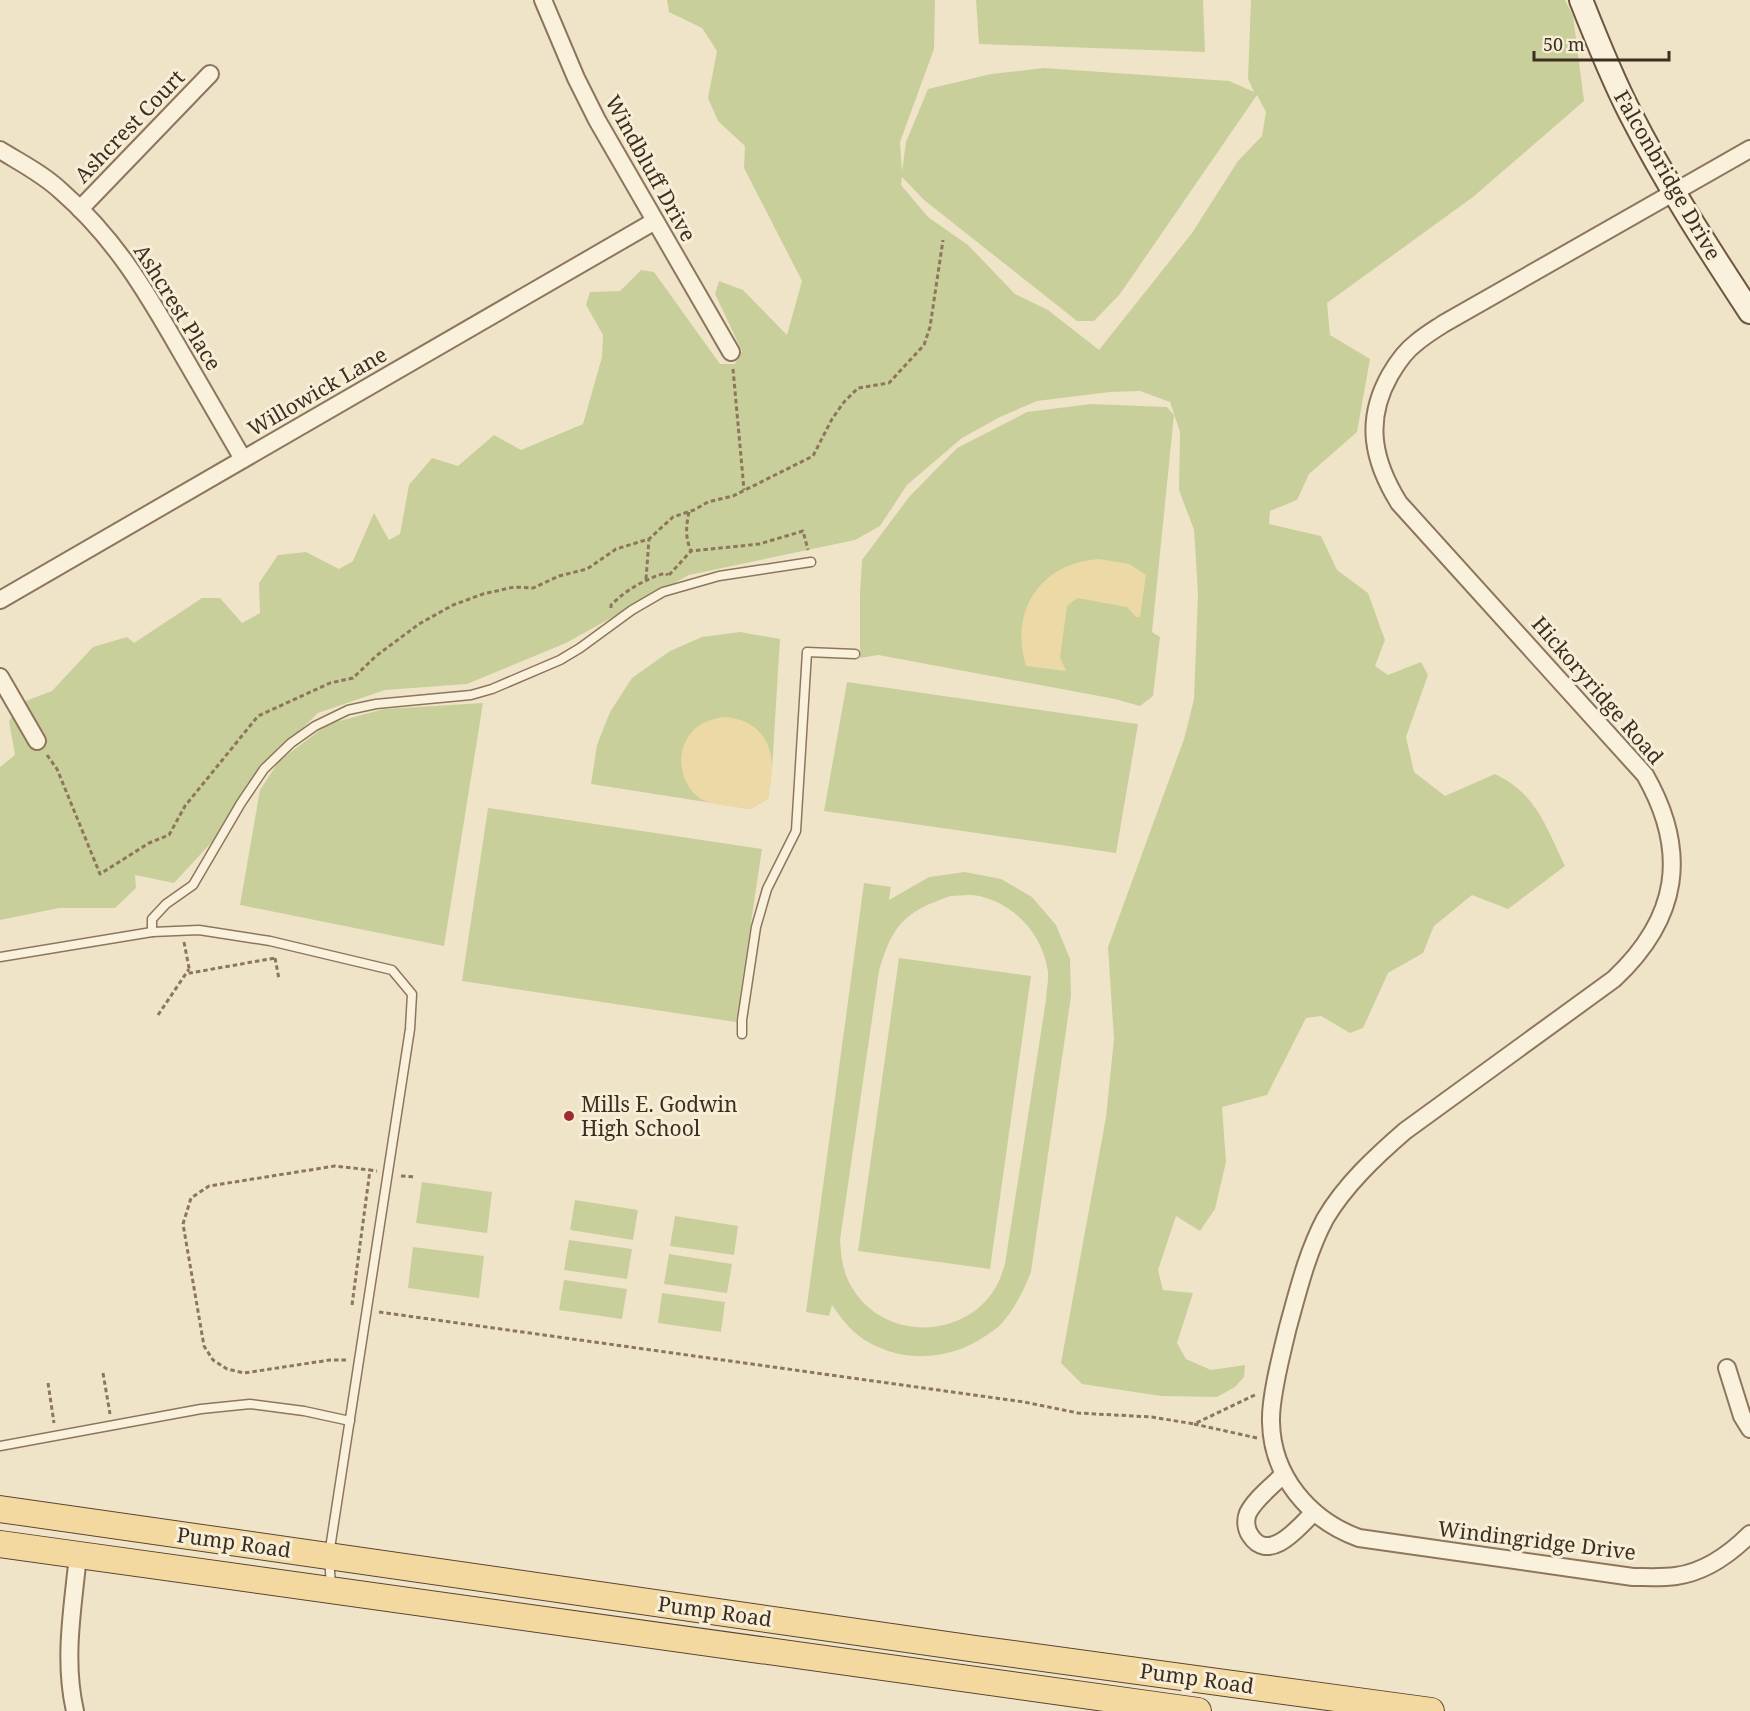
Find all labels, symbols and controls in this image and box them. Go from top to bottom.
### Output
scale bar [1534,24,1669,62]
text: 50 m [1543,32,1585,56]
street label: Ashcrest Court [68,63,190,189]
street label: Falconbridge Drive [1608,85,1728,265]
street label: Windbluff Drive [599,90,703,246]
street label: Ashcrest Place [128,239,228,375]
street label: Willowick Lane [242,340,392,442]
street label: Hickoryridge Road [1526,610,1670,770]
place label: Mills E. Godwin High School [581,1090,738,1142]
marker: Mills E. Godwin High School [562,1109,576,1123]
street label: Windingridge Drive [1436,1514,1638,1566]
street label: Pump Road [175,1520,293,1564]
street label: Pump Road [656,1589,774,1633]
street label: Pump Road [1138,1656,1256,1700]

